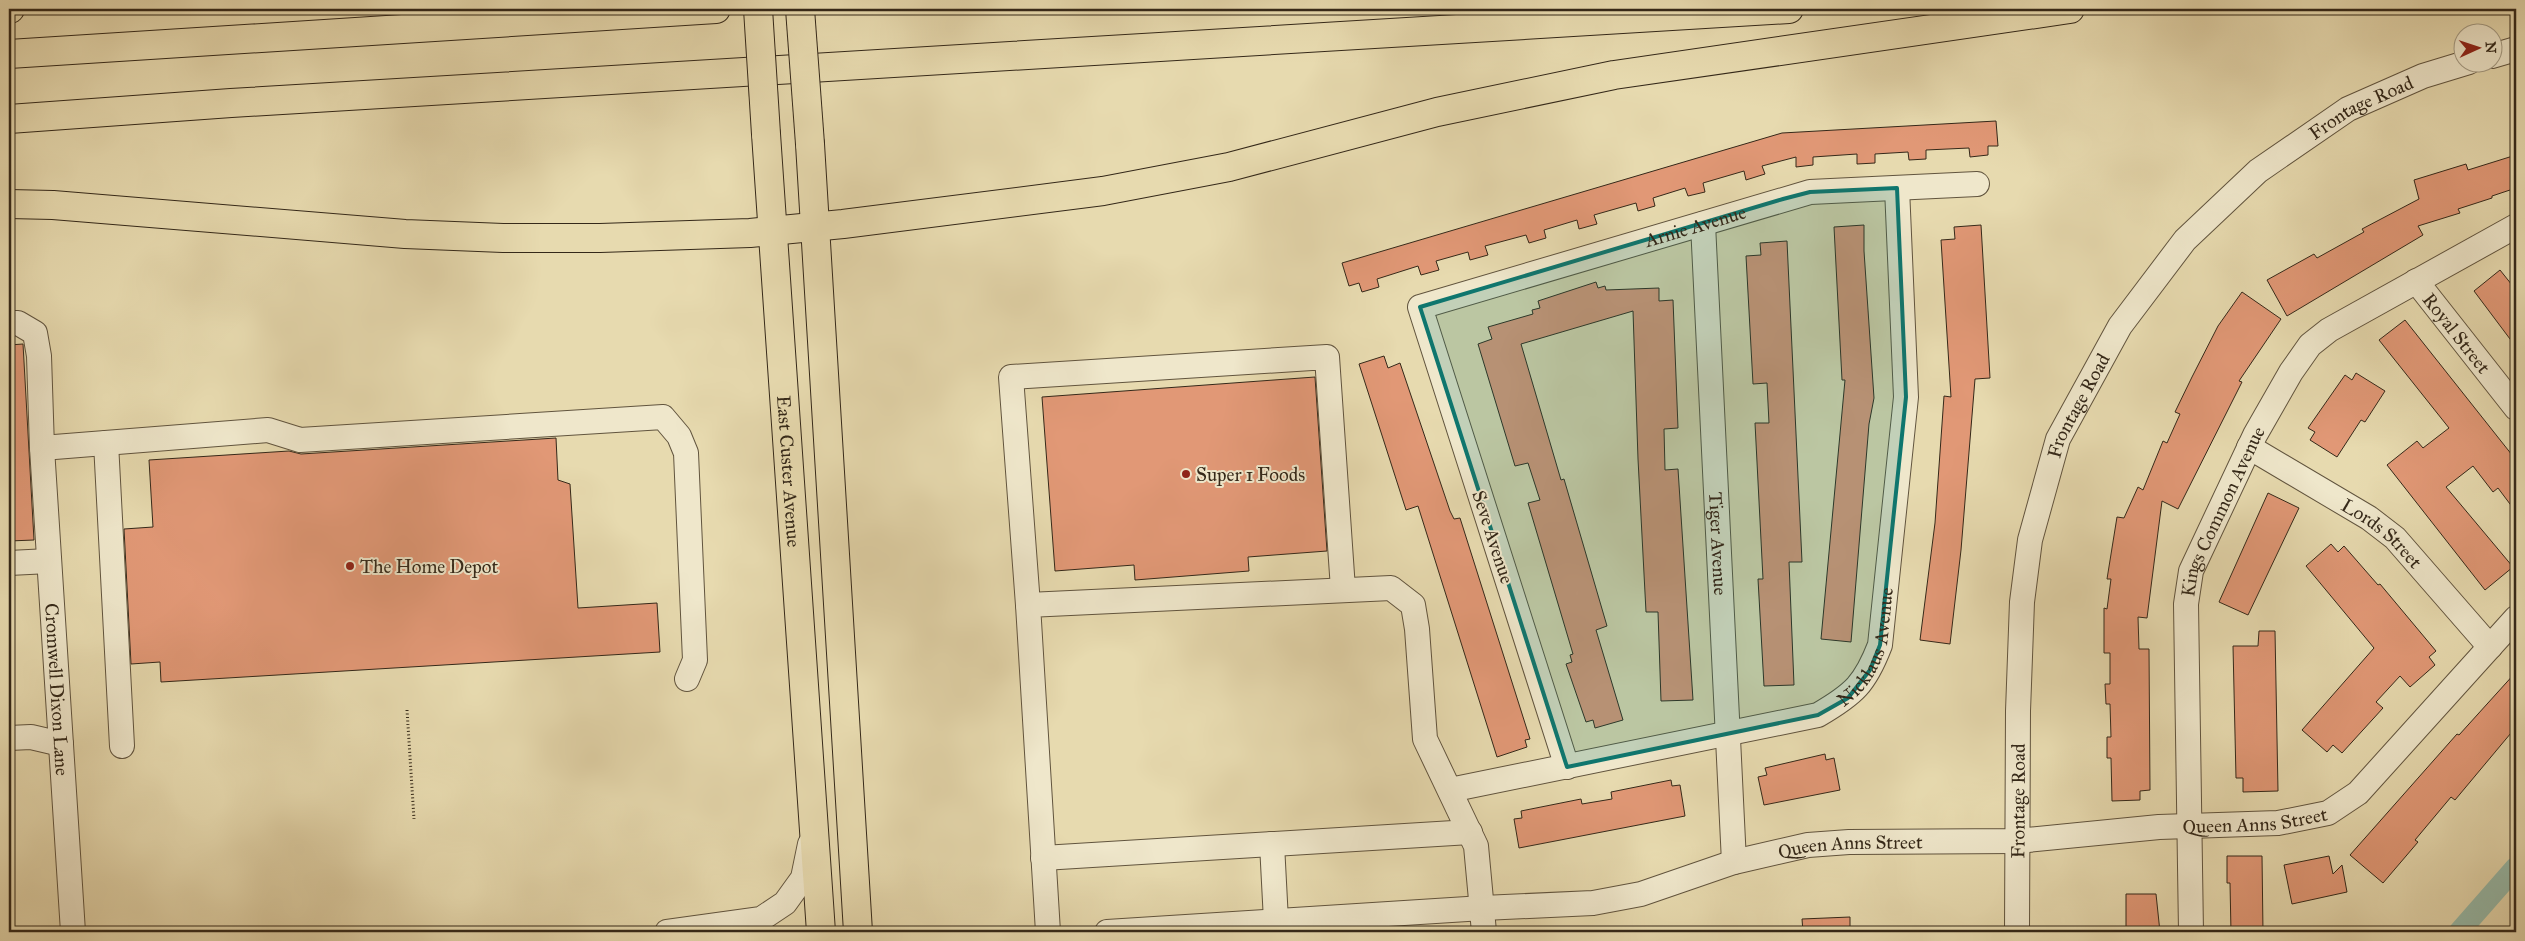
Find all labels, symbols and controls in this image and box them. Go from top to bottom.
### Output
north arrow [2452,22,2502,72]
text: N [2482,41,2499,54]
street label: Frontage Road [2304,70,2417,144]
street label: Arnie Avenue [1641,200,1749,252]
street label: Royal Street [2418,288,2496,378]
street label: Frontage Road [2042,349,2115,460]
street label: East Custer Avenue [773,394,806,548]
street label: Kings Common Avenue [2176,422,2269,598]
place label: Super 1 Foods [1196,463,1305,486]
marker: Super 1 Foods [1180,468,1192,480]
street label: Seve Avenue [1467,487,1519,587]
street label: Tiger Avenue [1704,491,1733,596]
street label: Lords Street [2338,493,2428,573]
place label: The Home Depot [360,555,498,578]
marker: The Home Depot [344,560,356,572]
street label: Nicklaus Avenue [1832,586,1897,711]
street label: Cromwell Dixon Lane [40,602,74,776]
street label: Frontage Road [2006,743,2030,859]
street label: Queen Anns Street [2182,802,2329,838]
street label: Queen Anns Street [1775,830,1923,863]

